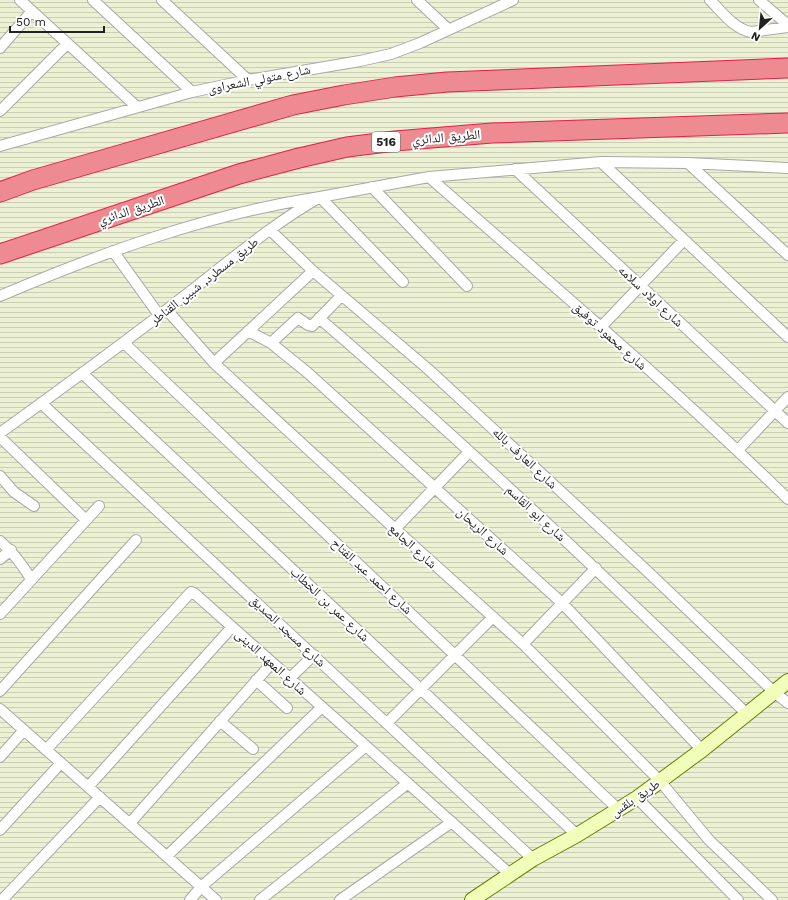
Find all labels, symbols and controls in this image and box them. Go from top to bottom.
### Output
scale bar [10,8,104,34]
north arrow [740,8,780,48]
text: 50 m [16,15,46,29]
text: N [749,29,762,44]
street label: شارع متولي الشعراوى [206,62,312,100]
street label: الطريق الدائري [411,127,481,151]
road number: 516 [372,132,400,152]
street label: الطريق الدائري [96,192,167,231]
street label: طريق مسطرد, شبين القناطر [146,234,262,329]
street label: شارع اولاد سلامه [614,262,687,331]
street label: شارع محمود توفيق [569,299,650,375]
street label: شارع العارف بالله [488,424,560,493]
street label: شارع ابو القاسم [502,482,569,546]
street label: شارع الريحان [453,504,512,560]
street label: شارع الجامع [385,521,440,573]
street label: شارع احمد عبد الفتاح [327,535,415,619]
street label: شارع عمر بن الخطاب [286,564,373,646]
street label: شارع مسجد الصديق [246,592,329,671]
street label: شارع المعهد الدينى [231,626,310,699]
street label: طريق بلقس [608,776,663,821]

